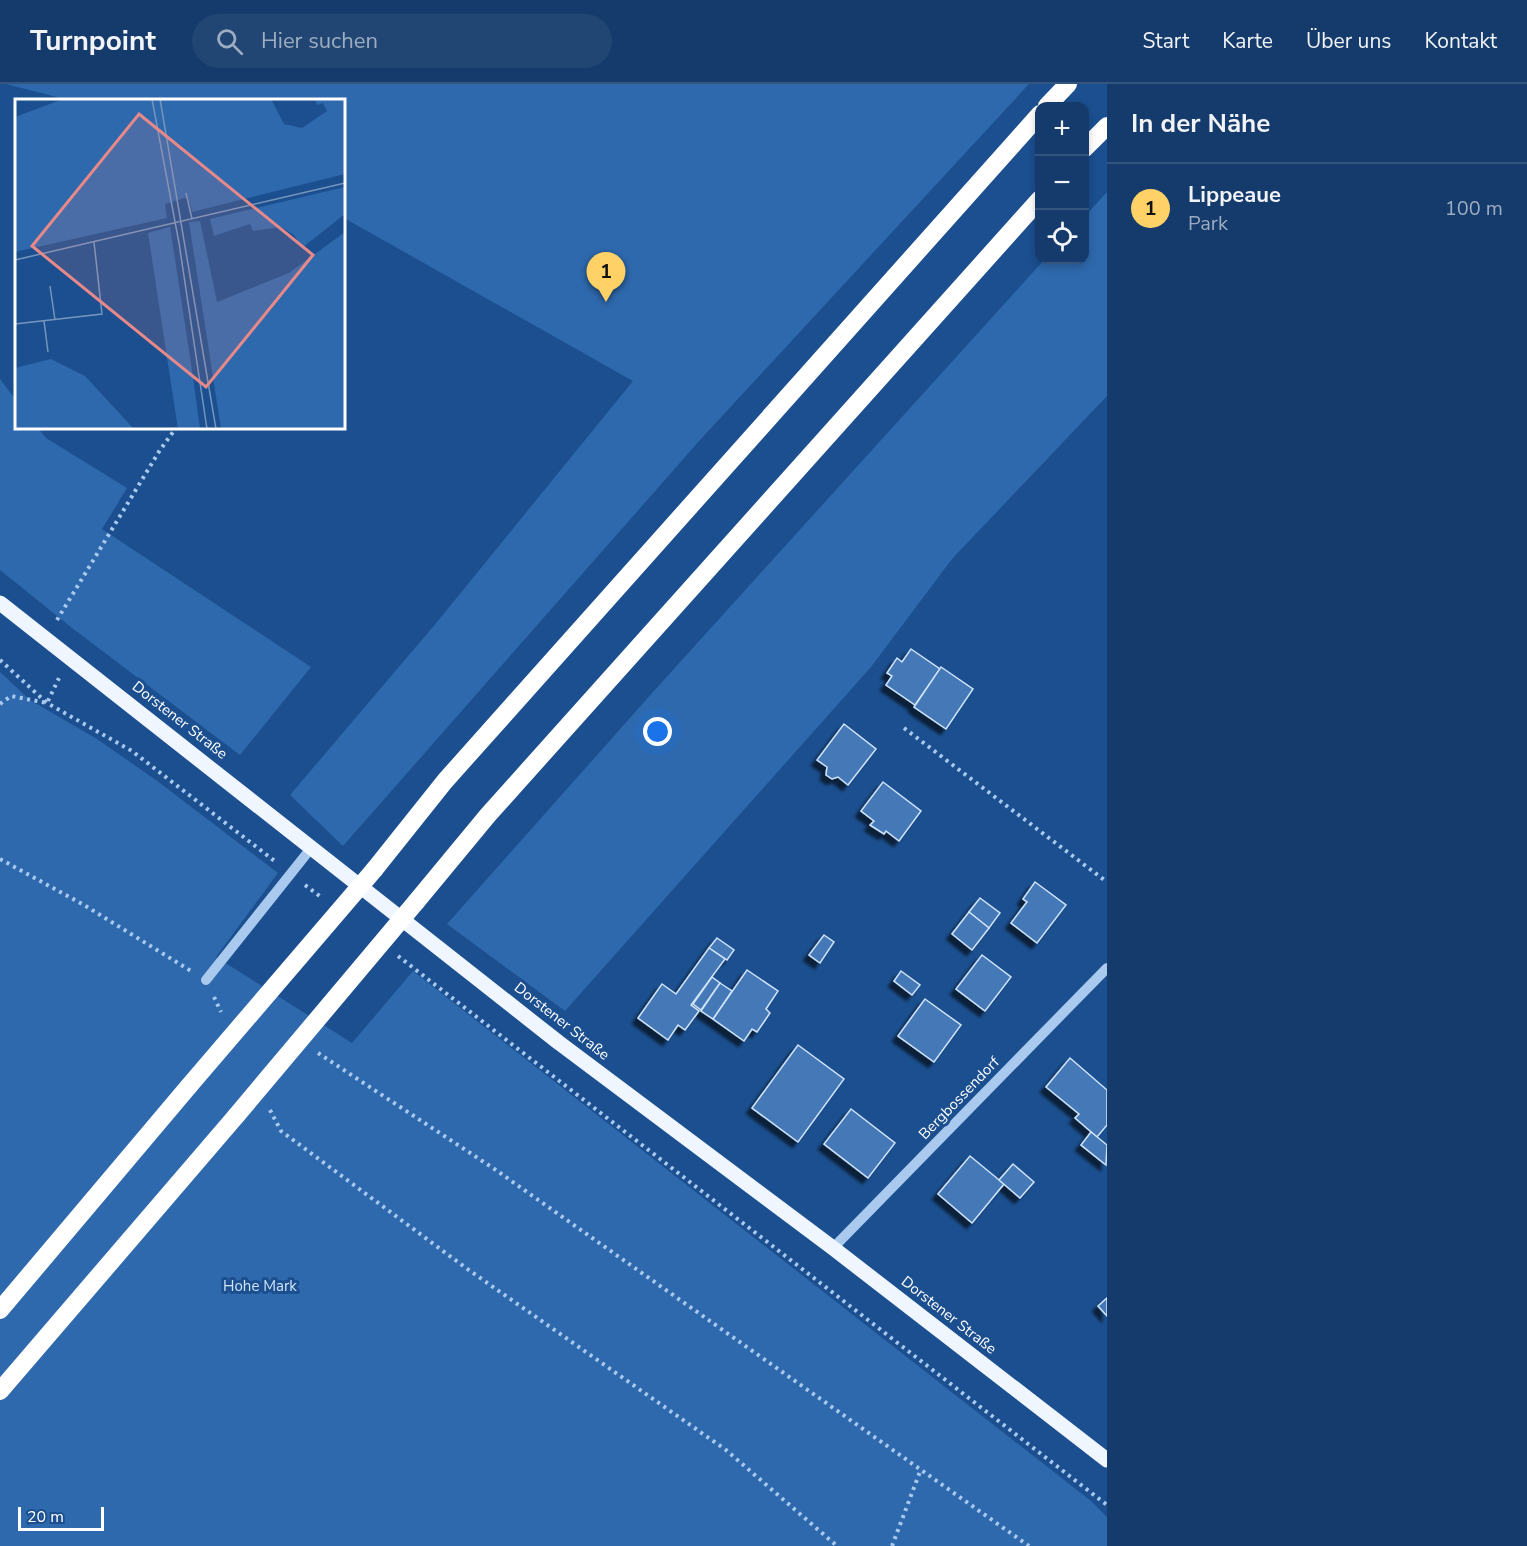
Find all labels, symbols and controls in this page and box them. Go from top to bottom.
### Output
search box [192,14,612,68]
text: Turnpoint [30,22,156,60]
icon: search [213,25,246,58]
text: Hier suchen [261,26,378,56]
text: Start [1142,27,1189,55]
text: Karte [1222,27,1273,55]
text: Über uns [1306,27,1391,55]
text: Kontakt [1424,27,1497,55]
inset map [15,99,345,429]
map controls [1035,102,1089,264]
button: + [1035,102,1089,156]
text: In der Nähe [1131,106,1270,141]
button: − [1035,156,1089,210]
text: Lippeaue [1188,180,1281,210]
text: 1 [1145,195,1157,222]
text: 100 m [1445,195,1503,222]
button: locate [1035,210,1089,264]
text: Park [1188,210,1228,237]
pin: 1 [586,252,626,302]
street label: Dorstener Straße [128,677,232,764]
your location [643,717,672,746]
street label: Dorstener Straße [510,978,614,1065]
street label: Bergbossendorf [914,1051,1004,1144]
street label: Dorstener Straße [897,1272,1001,1359]
park label: Hohe Mark [223,1276,297,1296]
scale bar [18,1504,104,1532]
text: 20 m [27,1506,64,1528]

